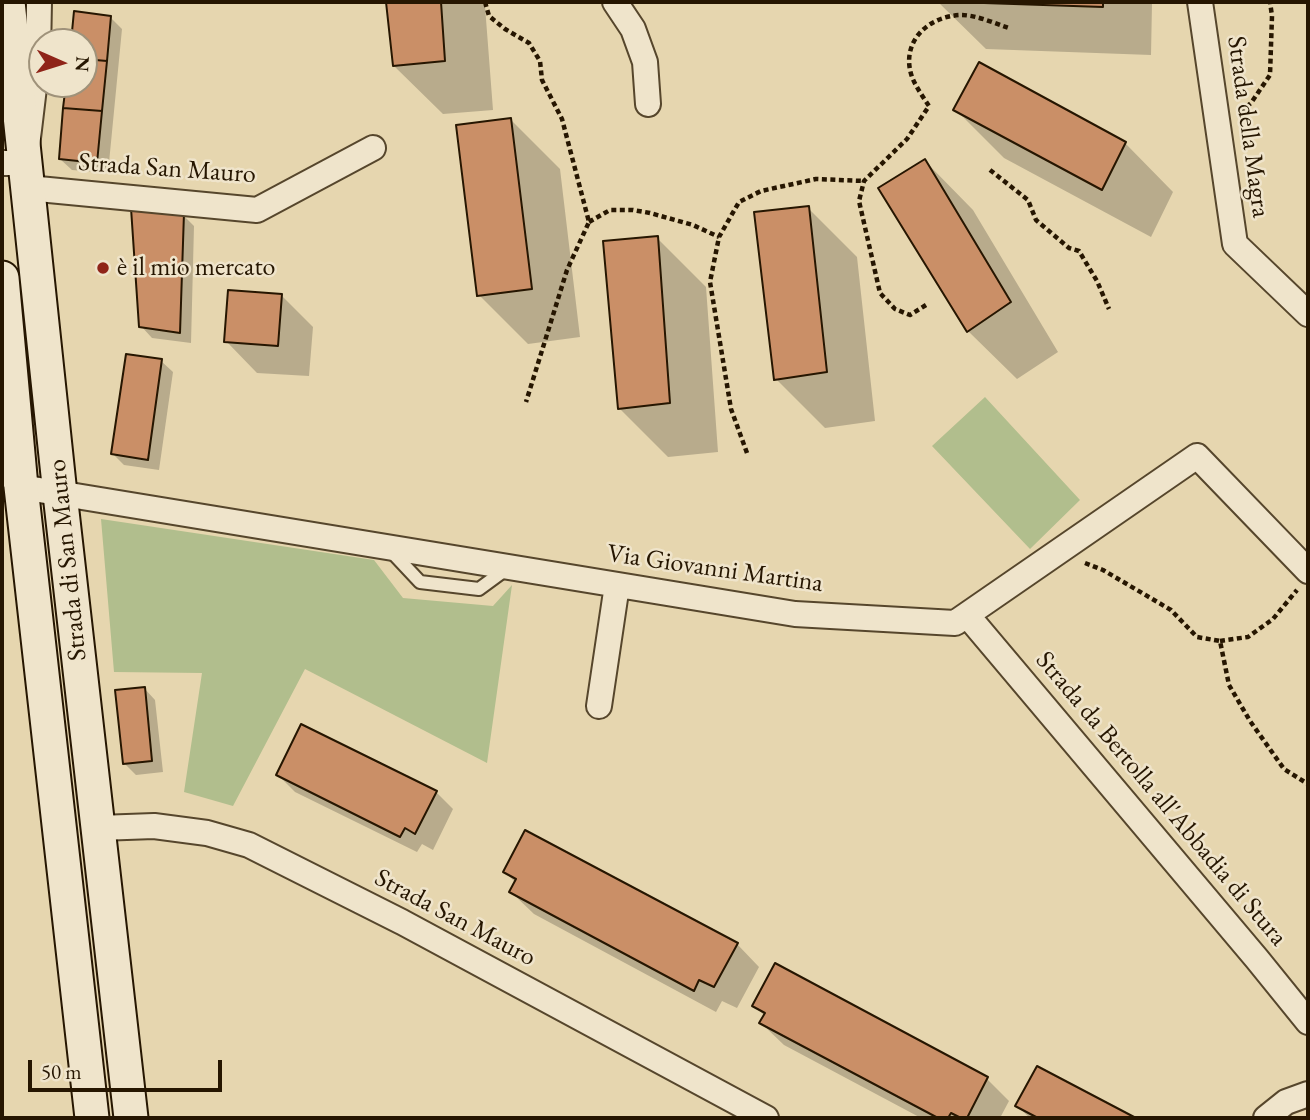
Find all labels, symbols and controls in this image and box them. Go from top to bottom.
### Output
north arrow [28,28,98,98]
street label: Strada della Magra [1220,34,1276,220]
text: N [70,56,95,72]
street label: Strada San Mauro [77,147,257,191]
place label: è il mio mercato [117,252,275,284]
marker: è il mio mercato [95,260,111,276]
street label: Strada di San Mauro [42,458,94,662]
street label: Via Giovanni Martina [605,538,825,600]
street label: Strada da Bertolla all'Abbadia di Stura [1029,645,1293,953]
street label: Strada San Mauro [369,862,541,974]
scale bar [32,1046,226,1090]
text: 50 m [41,1058,82,1085]

